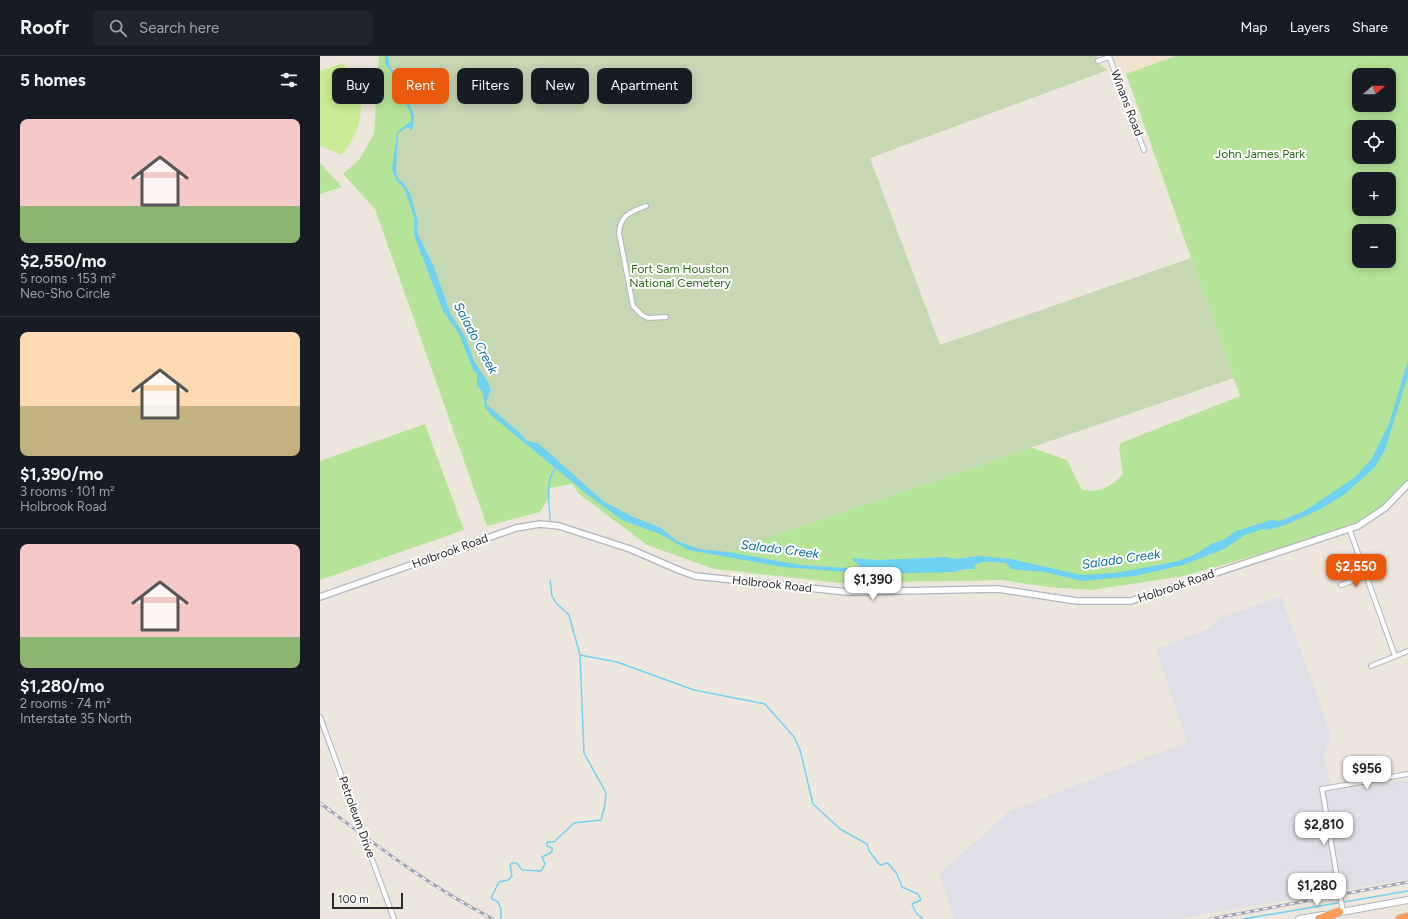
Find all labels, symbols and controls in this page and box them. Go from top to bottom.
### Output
search box [93,10,373,46]
text: Roofr [20,16,69,39]
icon: search [107,17,129,39]
text: Search here [139,19,219,37]
text: Map [1240,19,1268,36]
text: Layers [1290,19,1330,36]
text: Share [1352,19,1388,36]
chip: Buy [332,68,384,104]
chip: Rent [392,68,449,104]
chip: Filters [457,68,523,104]
chip: New [531,68,589,104]
chip: Apartment [597,68,692,104]
street label: Winans Road [1108,68,1146,138]
north arrow [1352,68,1396,112]
map controls [1352,68,1396,268]
icon: filters [278,69,300,91]
text: 5 homes [20,70,86,90]
button: locate [1352,120,1396,164]
icon: home [124,145,196,217]
park label: John James Park [1215,147,1305,161]
button: + [1352,172,1396,216]
button: − [1352,224,1396,268]
text: $2,550/mo [20,251,106,271]
park label: Fort Sam Houston National Cemetery [629,262,731,290]
text: 5 rooms · 153 m² [20,271,116,286]
text: Neo-Sho Circle [20,286,110,301]
water label: Salado Creek [451,300,501,377]
icon: home [124,358,196,430]
text: $1,390/mo [20,464,103,484]
text: 3 rooms · 101 m² [20,484,115,499]
text: Holbrook Road [20,499,107,514]
street label: Holbrook Road [410,531,490,571]
water label: Salado Creek [740,537,821,561]
water label: Salado Creek [1081,546,1162,572]
pin: $2,550 [1323,554,1389,588]
text: $2,550 [1335,559,1377,574]
street label: Holbrook Road [1136,566,1216,606]
pin: $1,390 [840,567,906,601]
icon: home [124,570,196,642]
text: $1,390 [853,572,893,587]
street label: Holbrook Road [731,573,813,595]
text: $1,280/mo [20,676,104,696]
text: 2 rooms · 74 m² [20,696,111,711]
text: Interstate 35 North [20,711,132,726]
pin: $956 [1343,756,1391,790]
text: $956 [1352,761,1382,776]
street label: Petroleum Drive [336,774,378,860]
pin: $2,810 [1291,812,1357,846]
text: $2,810 [1304,817,1344,832]
pin: $1,280 [1284,873,1350,907]
text: $1,280 [1297,878,1337,893]
scale bar [332,891,403,910]
text: 100 m [338,893,369,906]

